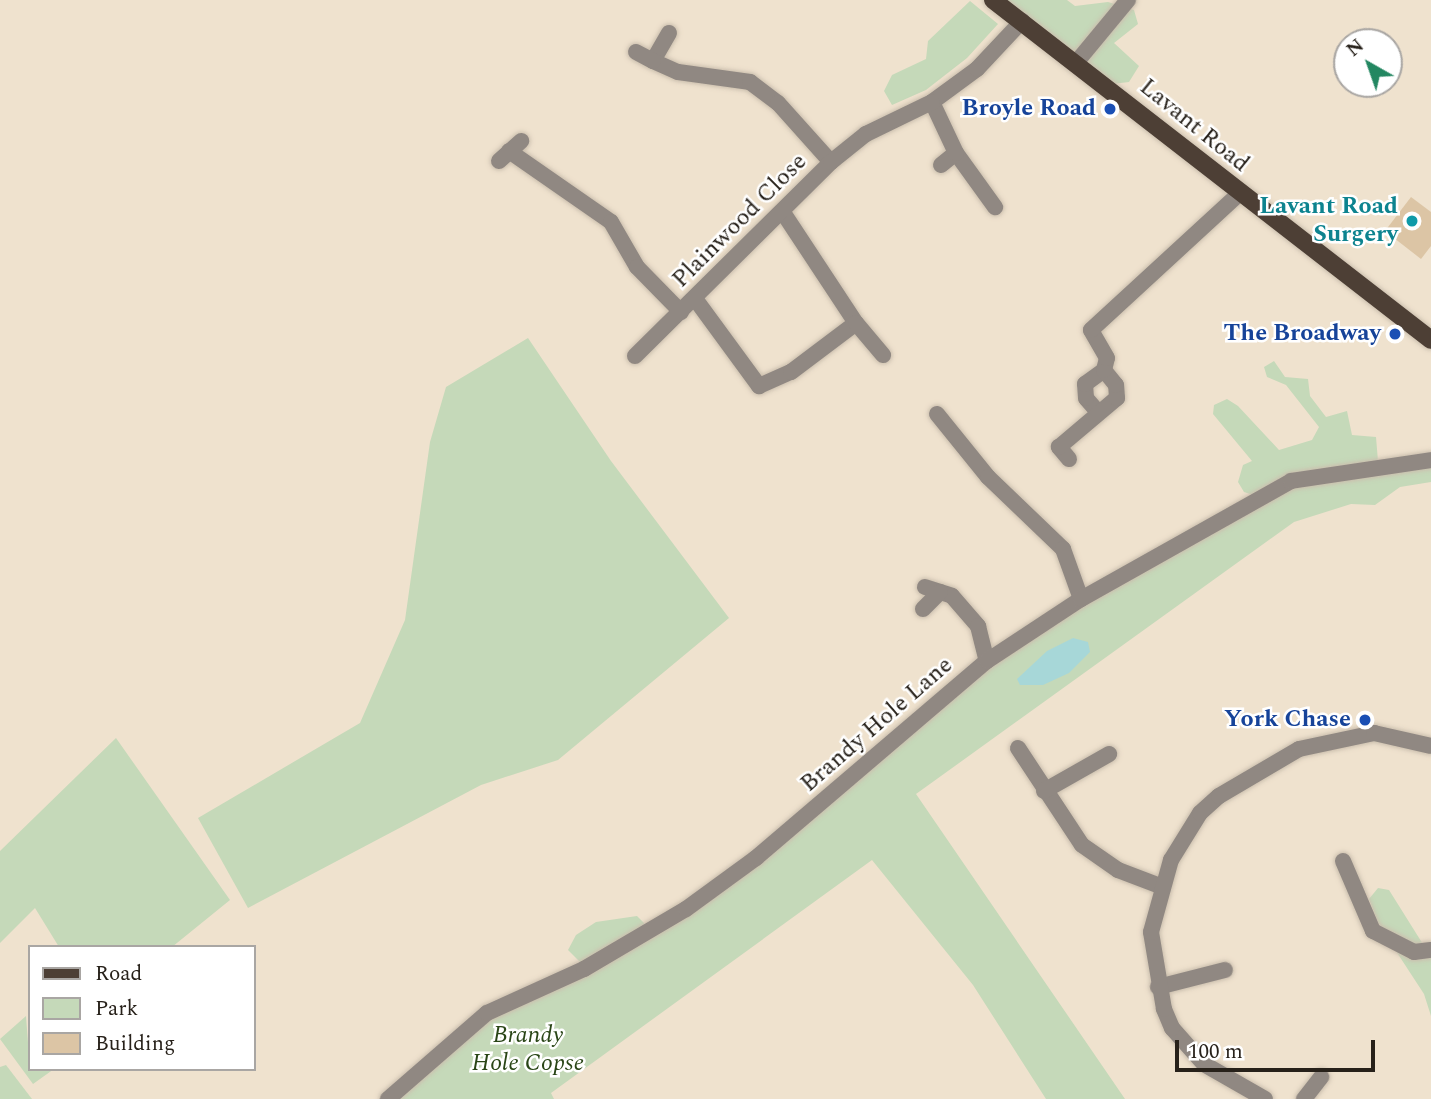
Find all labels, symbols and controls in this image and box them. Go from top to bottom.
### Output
north arrow [1333,28,1403,98]
text: N [1340,32,1371,64]
street label: Lavant Road [1133,73,1255,179]
place label: Broyle Road [962,95,1096,123]
marker: Broyle Road [1102,101,1118,117]
street label: Plainwood Close [667,148,813,294]
place label: Lavant Road Surgery [1259,193,1398,249]
marker: Lavant Road Surgery [1404,213,1420,229]
place label: The Broadway [1224,320,1381,348]
marker: The Broadway [1387,326,1403,342]
street label: Brandy Hole Lane [795,651,959,799]
place label: York Chase [1224,706,1351,734]
marker: York Chase [1357,712,1373,728]
legend [28,945,256,1071]
text: Road [95,958,142,990]
text: Park [95,993,138,1025]
park label: Brandy Hole Copse [472,1022,584,1078]
scale bar [1179,1026,1378,1070]
text: Building [95,1028,175,1060]
text: 100 m [1188,1036,1243,1068]

